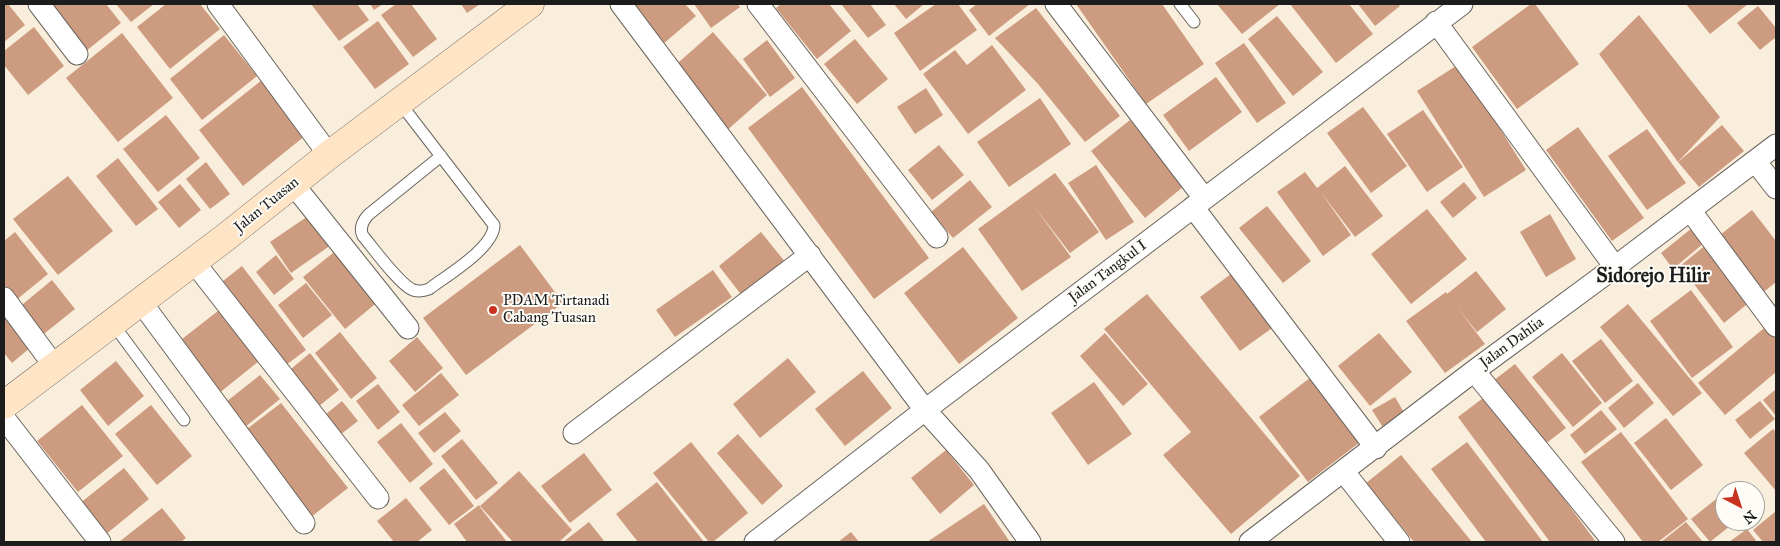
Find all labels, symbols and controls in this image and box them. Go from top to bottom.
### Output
street label: Jalan Tuasan [231,173,303,237]
street label: Jalan Tangkul I [1065,237,1151,307]
district label: Sidorejo Hilir [1596,265,1710,289]
place label: PDAM Tirtanadi Cabang Tuasan [503,292,610,327]
marker: PDAM Tirtanadi Cabang Tuasan [487,304,499,316]
street label: Jalan Dahlia [1476,314,1548,372]
north arrow [1715,481,1765,531]
text: N [1739,507,1759,527]

